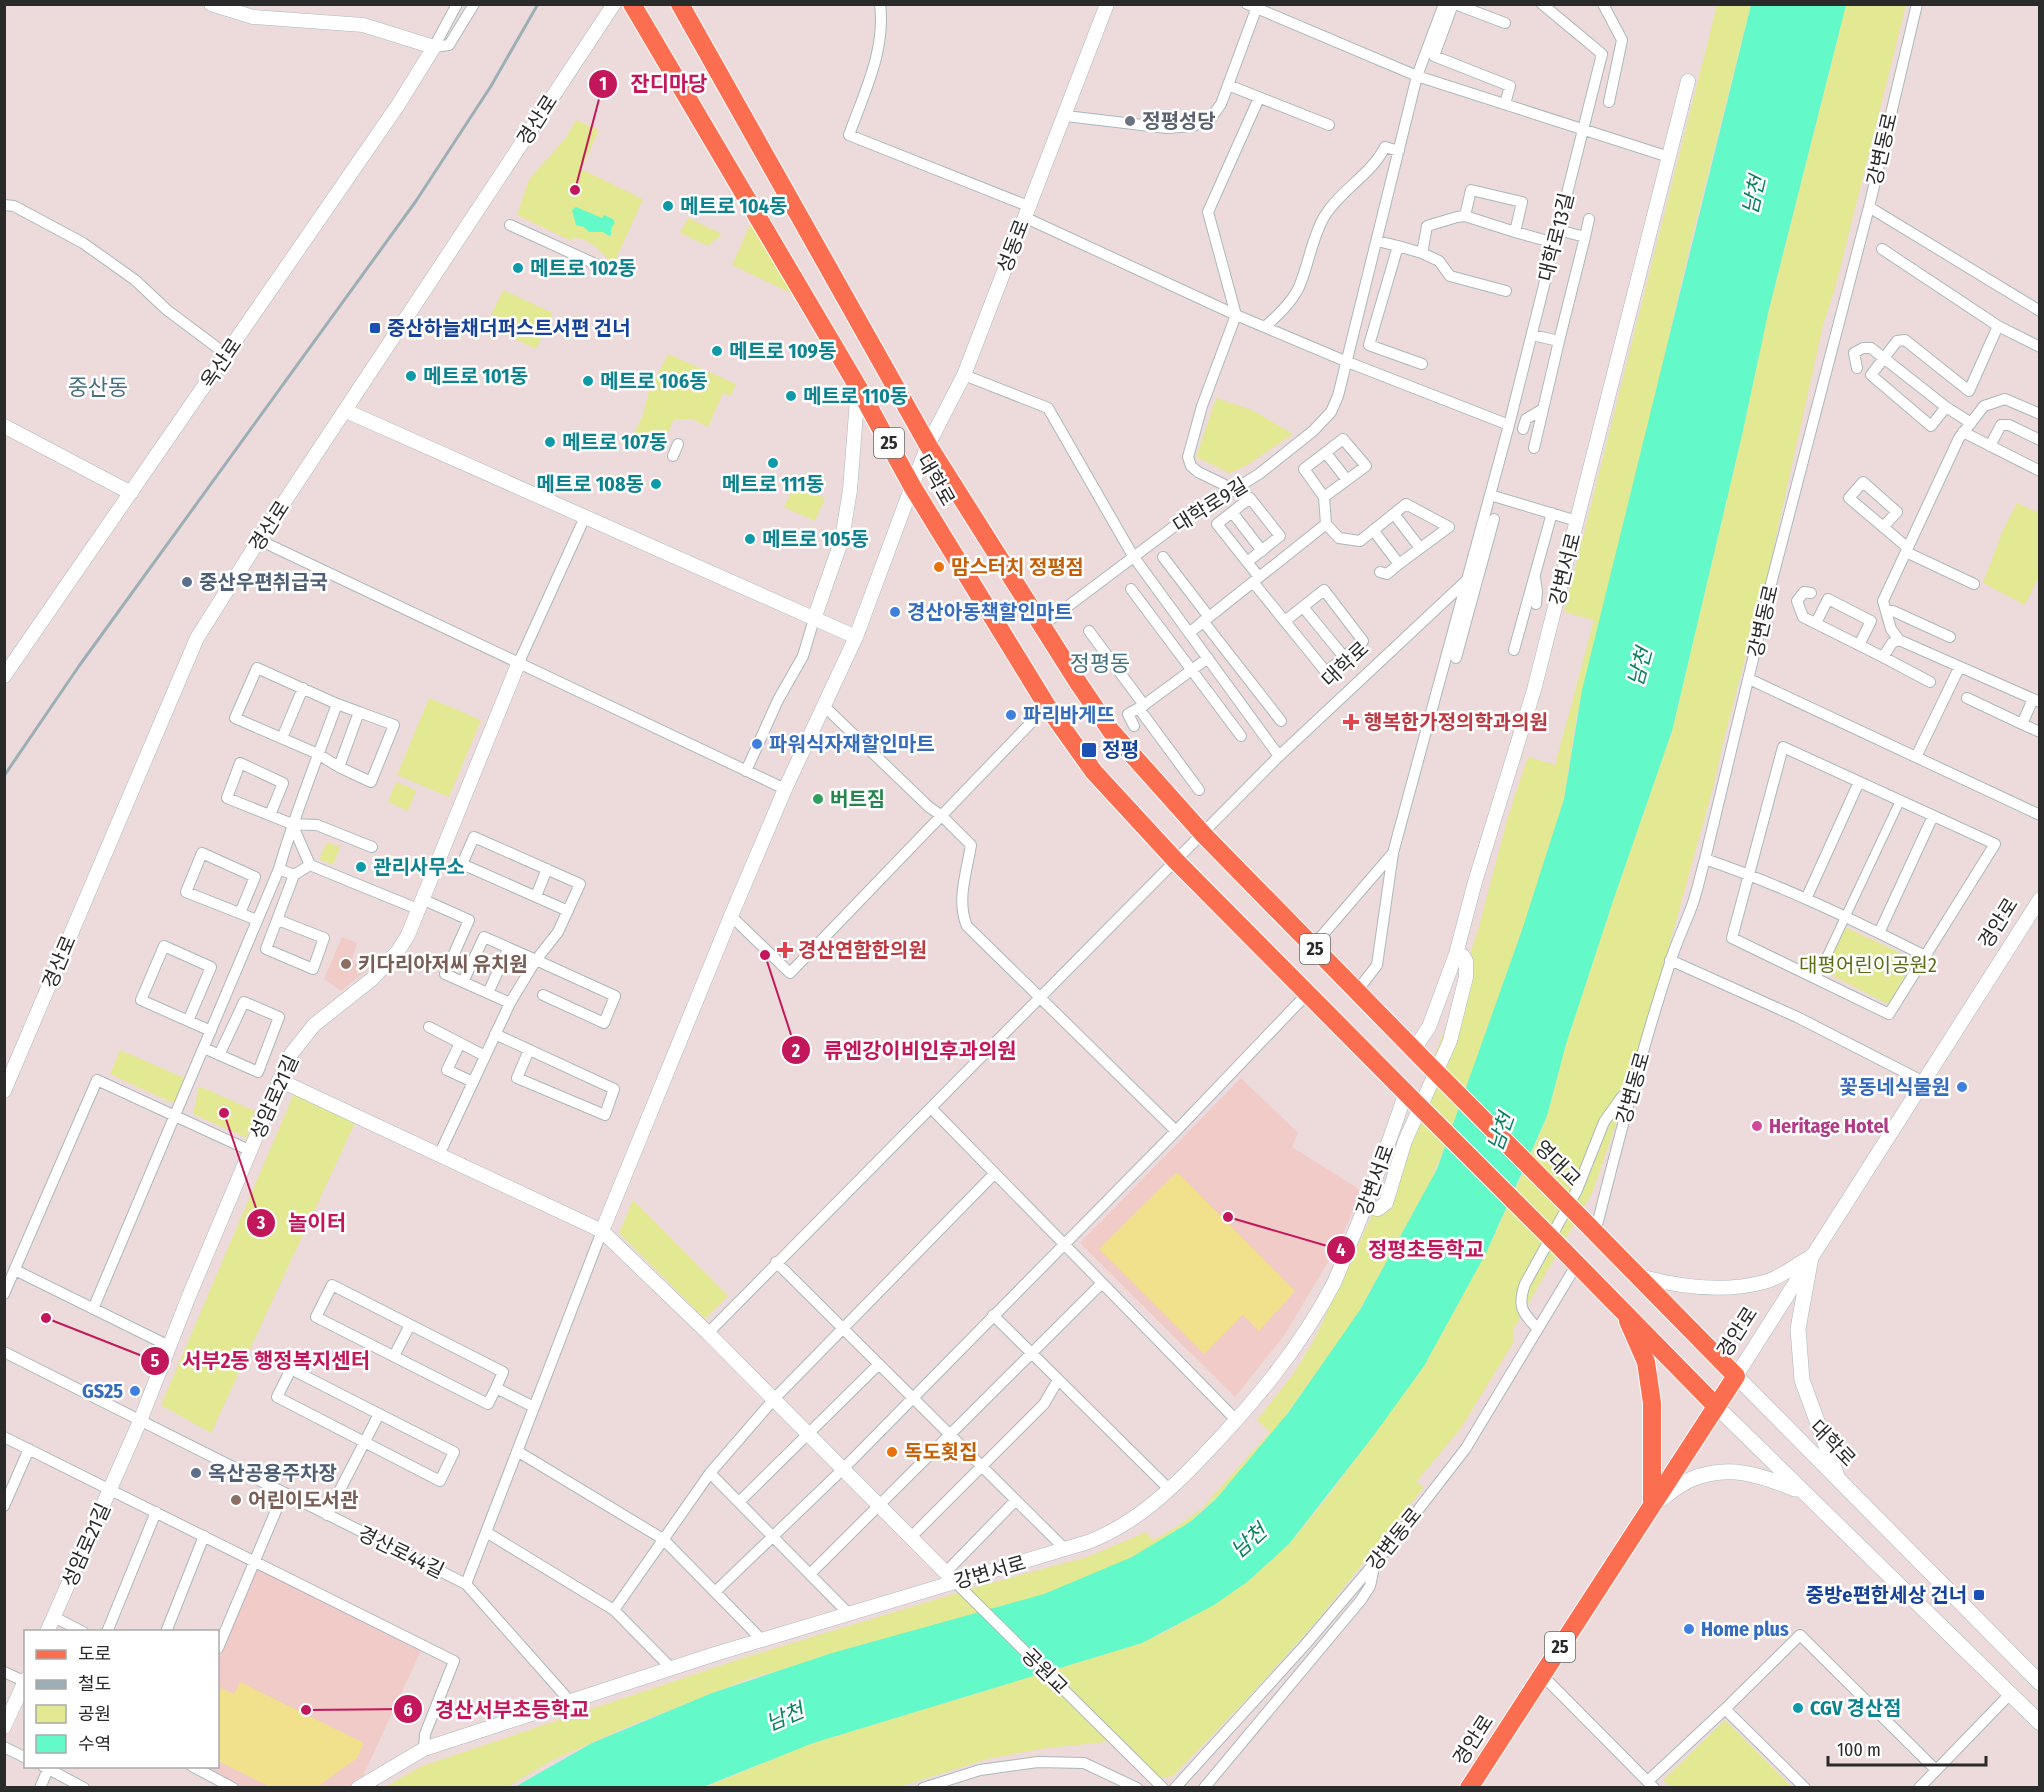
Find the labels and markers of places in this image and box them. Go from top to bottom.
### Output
callout: 잔디마당 [588,64,720,103]
place label: 정평성당 [1142,109,1216,133]
marker: 정평성당 [1123,114,1137,128]
place label: 메트로 104동 [680,194,787,218]
marker: 메트로 104동 [661,199,675,213]
place label: 메트로 102동 [530,256,636,280]
marker: 메트로 102동 [511,261,525,275]
place label: 중산하늘채더퍼스트서편 건너 [387,316,630,340]
marker: 중산하늘채더퍼스트서편 건너 [368,321,382,335]
place label: 메트로 109동 [729,339,836,363]
marker: 메트로 109동 [710,344,724,358]
place label: 메트로 101동 [423,364,528,388]
marker: 메트로 101동 [404,369,418,383]
place label: 메트로 106동 [600,369,708,393]
marker: 메트로 106동 [581,374,595,388]
place label: 메트로 110동 [803,384,908,408]
marker: 메트로 110동 [784,389,798,403]
place label: 메트로 107동 [562,430,667,454]
marker: 메트로 107동 [543,435,557,449]
marker: 메트로 111동 [766,456,780,470]
place label: 메트로 108동 [536,472,644,496]
place label: 메트로 111동 [722,472,824,496]
marker: 메트로 108동 [649,477,663,491]
place label: 메트로 105동 [762,527,869,551]
marker: 메트로 105동 [743,532,757,546]
place label: 맘스터치 정평점 [951,555,1084,579]
marker: 맘스터치 정평점 [932,560,946,574]
place label: 중산우편취급국 [199,570,328,594]
marker: 중산우편취급국 [180,575,194,589]
place label: 경산아동책할인마트 [907,600,1073,624]
marker: 경산아동책할인마트 [888,605,902,619]
place label: 파리바게뜨 [1023,703,1115,727]
marker: 파리바게뜨 [1004,708,1018,722]
place label: 행복한가정의학과의원 [1364,710,1548,734]
marker: 행복한가정의학과의원 [1342,713,1360,731]
place label: 파워식자재할인마트 [769,732,935,756]
marker: 파워식자재할인마트 [750,737,764,751]
place label: 정평 [1102,738,1139,762]
marker: 정평 [1080,741,1098,759]
place label: 버트짐 [830,787,885,811]
marker: 버트짐 [811,792,825,806]
place label: 관리사무소 [373,855,465,879]
marker: 관리사무소 [354,860,368,874]
place label: 경산연합한의원 [798,938,927,962]
marker: 경산연합한의원 [776,941,794,959]
place label: 키다리아저씨 유치원 [358,952,528,976]
marker: 키다리아저씨 유치원 [339,957,353,971]
callout: 류엔강이비인후과의원 [781,1031,1029,1070]
place label: 꽃동네식물원 [1840,1075,1950,1099]
marker: 꽃동네식물원 [1955,1080,1969,1094]
place label: Heritage Hotel [1769,1114,1890,1138]
marker: Heritage Hotel [1750,1119,1764,1133]
callout: 놀이터 [246,1203,358,1242]
callout: 정평초등학교 [1326,1230,1496,1269]
callout: 서부2동 행정복지센터 [140,1342,382,1381]
place label: GS25 [82,1379,123,1403]
marker: GS25 [128,1384,142,1398]
place label: 독도횟집 [904,1440,978,1464]
marker: 독도횟집 [885,1445,899,1459]
place label: 옥산공용주차장 [208,1461,337,1485]
marker: 옥산공용주차장 [189,1466,203,1480]
place label: 어린이도서관 [248,1488,359,1512]
marker: 어린이도서관 [229,1493,243,1507]
place label: 중방e편한세상 건너 [1806,1583,1967,1607]
marker: 중방e편한세상 건너 [1972,1588,1986,1602]
place label: Home plus [1701,1617,1789,1641]
marker: Home plus [1682,1622,1696,1636]
callout: 경산서부초등학교 [393,1690,601,1729]
place label: CGV 경산점 [1810,1696,1902,1720]
marker: CGV 경산점 [1791,1701,1805,1715]

